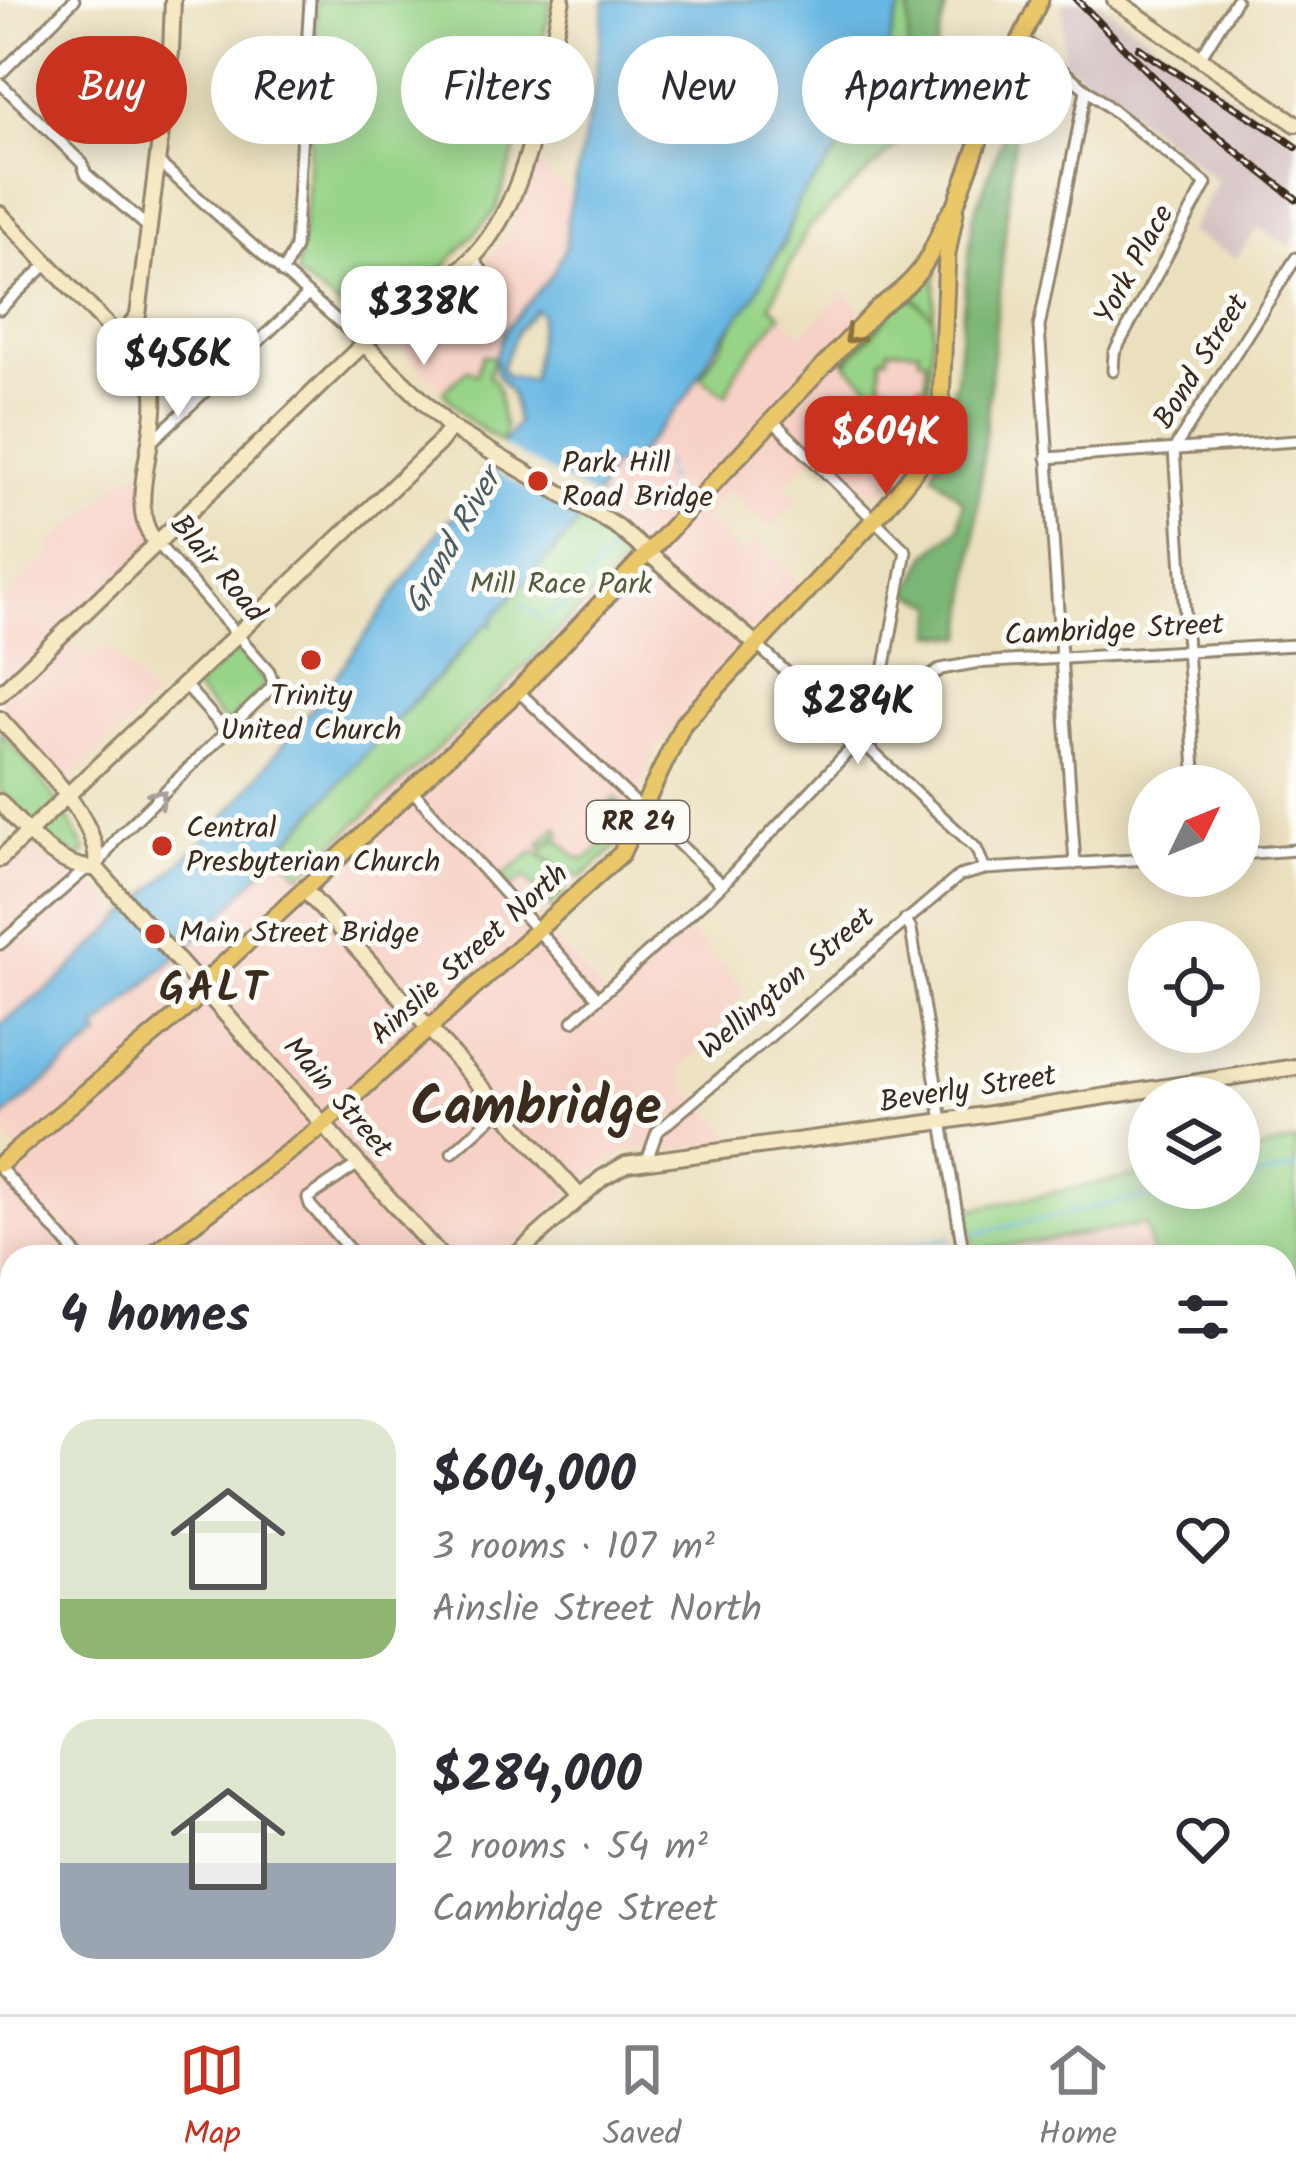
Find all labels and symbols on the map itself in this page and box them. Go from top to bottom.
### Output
street label: York Place [1082,196,1188,334]
pin: $338K [340,266,508,368]
street label: Bond Street [1141,285,1263,439]
pin: $456K [94,318,262,420]
one-way arrow [845,323,866,344]
pin: $604K [802,396,970,498]
place label: Park Hill Road Bridge [562,440,713,522]
water label: Grand River [391,454,520,625]
marker: Park Hill Road Bridge [525,468,551,494]
street label: Blair Road [157,504,278,635]
park label: Mill Race Park [470,561,653,609]
street label: Cambridge Street [1003,601,1225,661]
marker: Trinity United Church [298,647,324,673]
pin: $284K [774,665,942,767]
place label: Trinity United Church [220,673,402,755]
north arrow [1128,765,1260,897]
one-way arrow [145,790,167,812]
road number: RR 24 [587,801,689,843]
place label: Central Presbyterian Church [186,805,440,887]
marker: Central Presbyterian Church [149,833,175,859]
street label: Ainslie Street North [360,852,580,1058]
street label: Wellington Street [688,895,886,1073]
place label: Main Street Bridge [179,910,419,958]
marker: Main Street Bridge [142,921,168,947]
district label: GALT [159,956,270,1023]
street label: Main Street [270,1026,404,1170]
street label: Beverly Street [876,1052,1060,1128]
district label: Cambridge [411,1067,661,1153]

